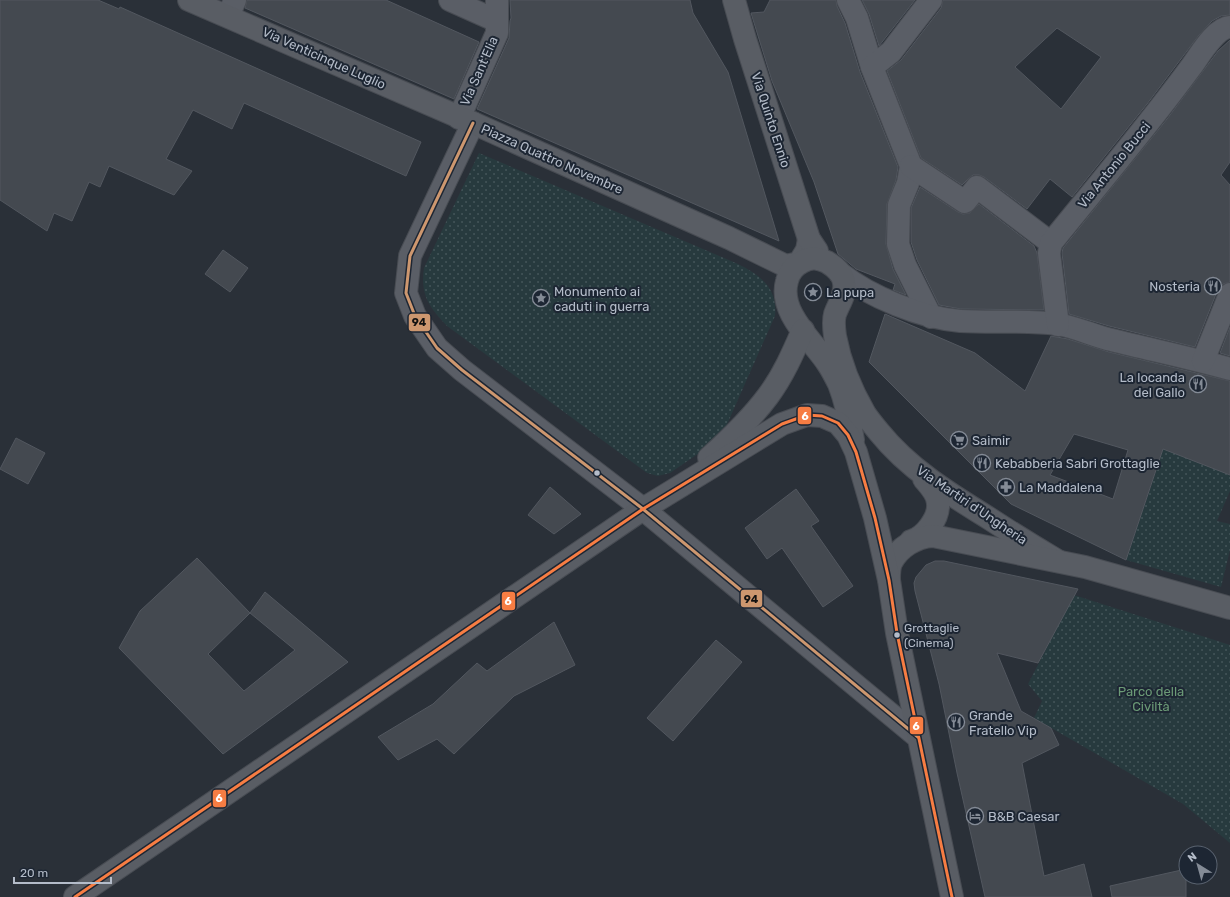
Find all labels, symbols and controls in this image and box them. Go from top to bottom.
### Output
street label: Via Venticinque Luglio [260,24,388,93]
street label: Via Sant'Elia [457,34,501,108]
street label: Via Quinto Ennio [748,70,794,170]
street label: Via Antonio Bucci [1075,119,1153,211]
street label: Piazza Quattro Novembre [479,121,625,197]
restaurant icon: Nosteria [1203,276,1223,296]
place label: Nosteria [1149,279,1200,294]
place icon: La pupa [803,282,823,302]
place label: Monumento ai caduti in guerra [554,284,649,315]
place label: La pupa [826,285,874,300]
place icon: Monumento ai caduti in guerra [531,288,551,308]
line badge: 94 [408,313,431,332]
text: 94 [412,316,427,329]
place label: La locanda del Gallo [1120,370,1185,400]
restaurant icon: La locanda del Gallo [1188,374,1208,394]
line badge: 6 [797,406,812,425]
text: 6 [801,410,809,423]
supermarket icon: Saimir [949,430,969,450]
place label: Saimir [972,433,1010,448]
restaurant icon: Kebabberia Sabri Grottaglie [972,453,992,473]
place label: Kebabberia Sabri Grottaglie [995,456,1160,472]
street label: Via Martiri d'Ungheria [913,463,1030,548]
unlabelled marker [592,468,602,478]
pharmacy icon: La Maddalena [996,477,1016,497]
place label: La Maddalena [1019,480,1102,495]
line badge: 94 [740,589,763,608]
line badge: 6 [501,591,516,611]
text: 94 [744,593,759,606]
text: 6 [504,595,512,608]
place label: Grottaglie (Cinema) [904,621,959,650]
marker: Grottaglie (Cinema) [892,630,902,640]
park label: Parco della Civiltà [1118,684,1184,714]
place label: Grande Fratello Vip [969,708,1037,738]
restaurant icon: Grande Fratello Vip [946,712,966,732]
line badge: 6 [909,716,924,735]
text: 6 [912,720,920,733]
line badge: 6 [212,789,227,808]
text: 6 [215,792,223,805]
hotel icon: B&B Caesar [965,806,985,826]
place label: B&B Caesar [988,809,1059,824]
north arrow [1178,845,1218,885]
text: N [1185,850,1199,865]
scale bar [14,859,111,885]
text: 20 m [20,866,48,880]

